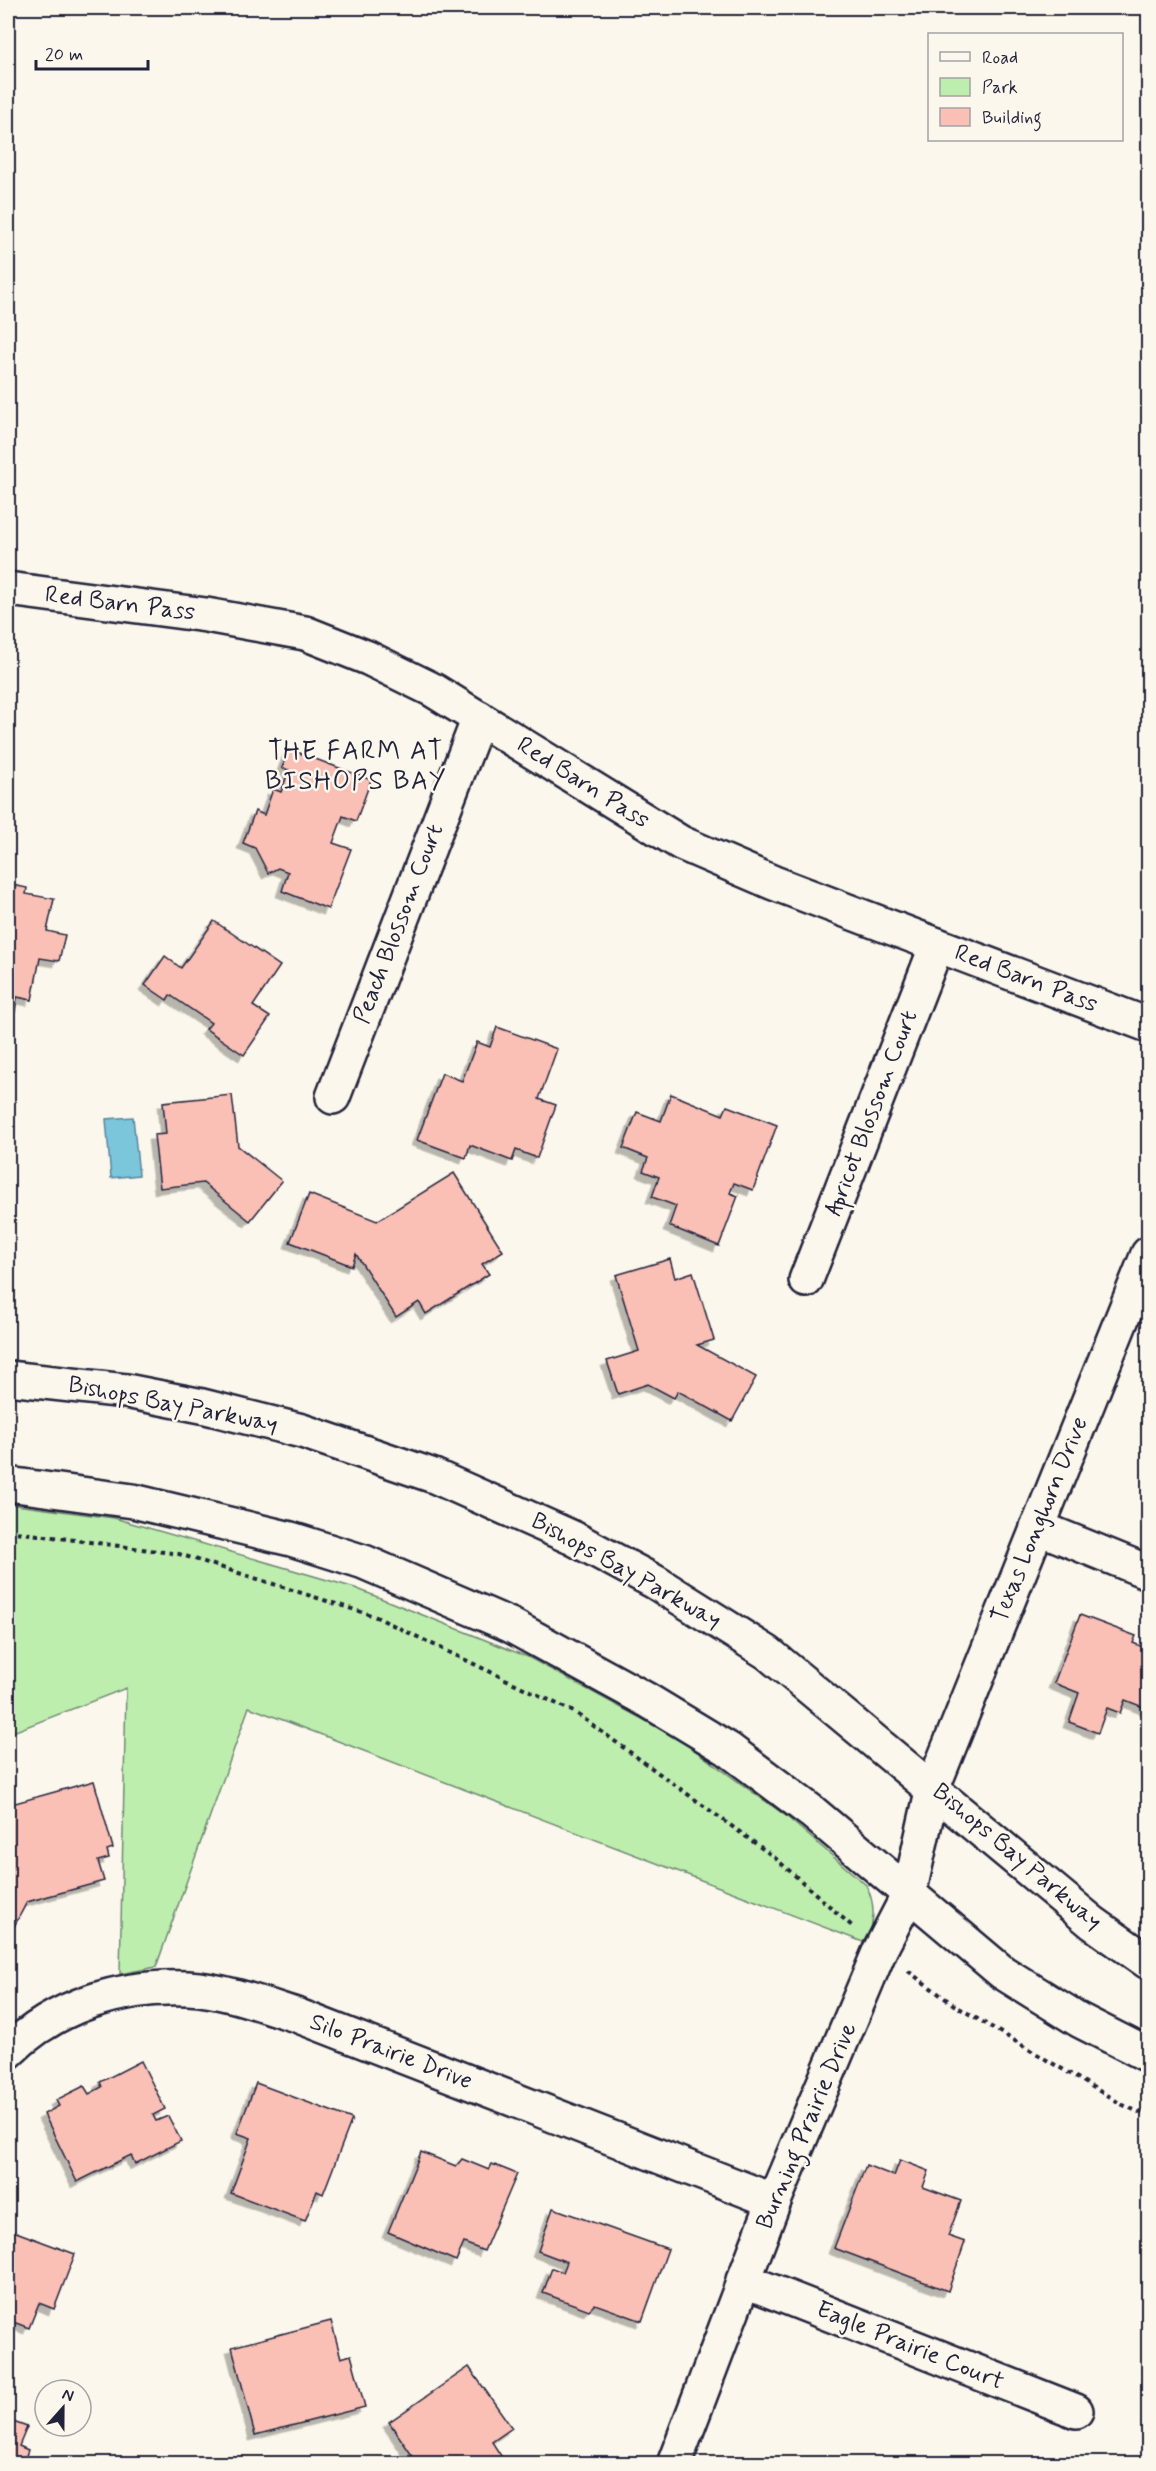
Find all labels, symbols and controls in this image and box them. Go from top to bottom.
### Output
scale bar [36,33,148,71]
legend [928,33,1123,141]
text: 20 m [45,43,83,67]
text: Road [982,46,1018,70]
text: Park [982,76,1018,100]
text: Building [982,106,1042,132]
street label: Red Barn Pass [43,579,197,629]
street label: Red Barn Pass [511,730,655,836]
district label: THE FARM AT BISHOPS BAY [265,735,447,799]
street label: Peach Blossom Court [347,820,451,1028]
street label: Red Barn Pass [950,937,1102,1021]
street label: Apricot Blossom Court [819,1006,928,1221]
street label: Bishops Bay Parkway [66,1369,280,1441]
street label: Texas Longhorn Drive [984,1412,1096,1628]
street label: Bishops Bay Parkway [525,1506,727,1636]
street label: Bishops Bay Parkway [926,1777,1108,1937]
street label: Silo Prairie Drive [305,2007,477,2097]
street label: Burning Prairie Drive [749,2018,867,2235]
street label: Eagle Prairie Court [812,2294,1008,2398]
north arrow [33,2378,93,2438]
text: N [59,2384,77,2407]

